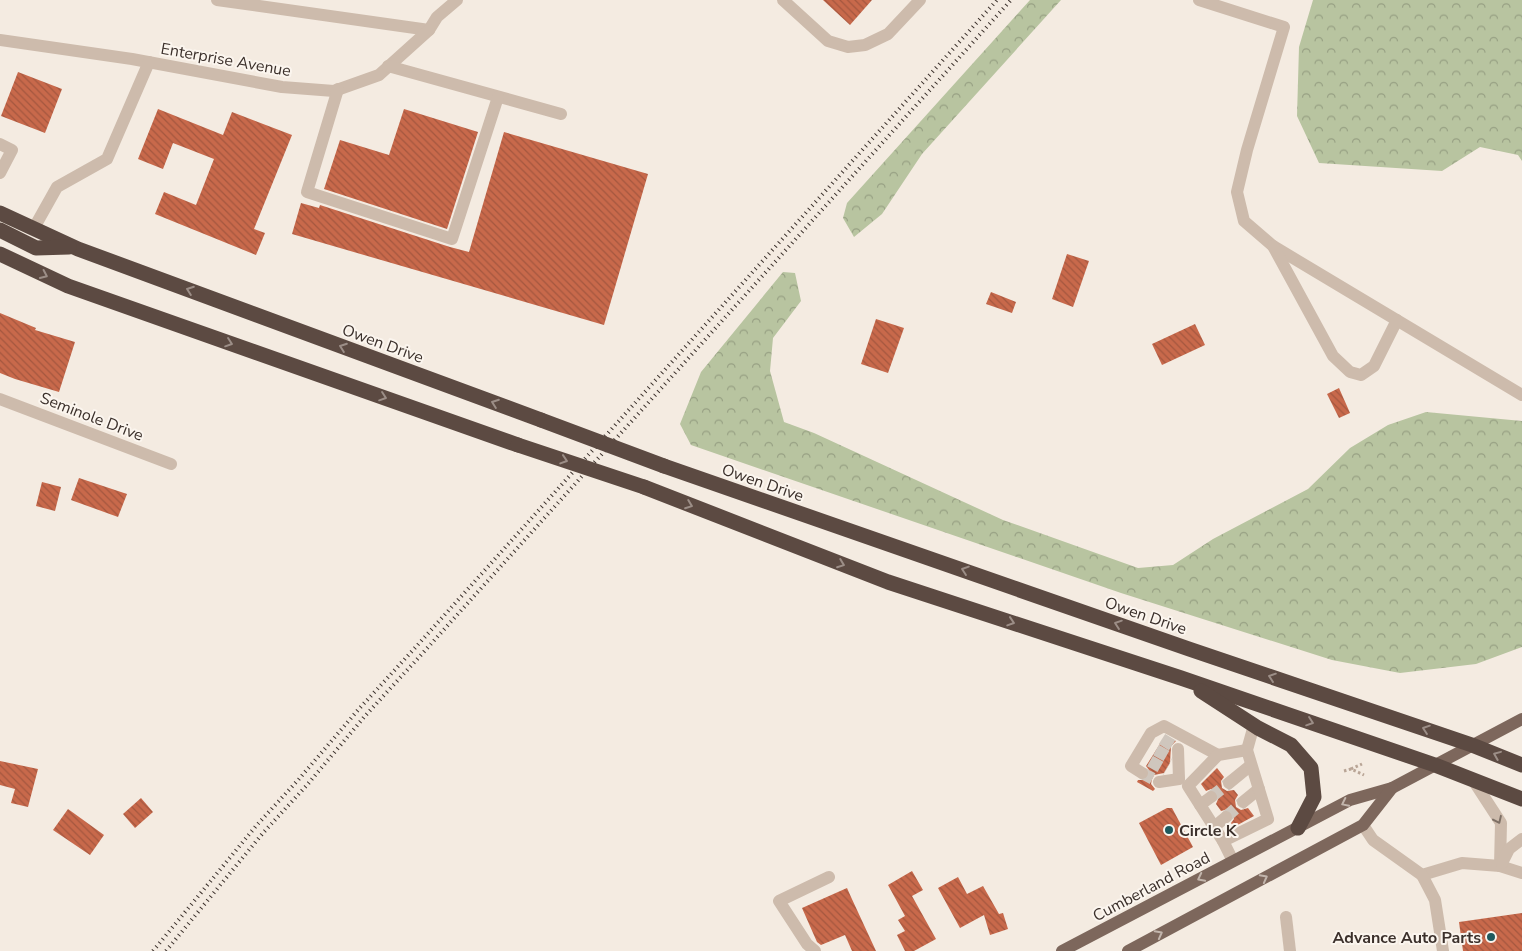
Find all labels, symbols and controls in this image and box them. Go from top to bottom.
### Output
street label: Enterprise Avenue [159,38,293,82]
one-way arrow [39,268,48,279]
one-way arrow [187,286,195,296]
street label: Owen Drive [339,319,426,369]
one-way arrow [225,337,233,347]
one-way arrow [339,343,348,353]
street label: Seminole Drive [37,387,146,447]
one-way arrow [378,391,386,401]
one-way arrow [491,399,500,409]
one-way arrow [559,455,568,465]
street label: Owen Drive [719,459,807,507]
one-way arrow [684,499,693,509]
one-way arrow [836,558,845,568]
one-way arrow [961,566,969,576]
street label: Owen Drive [1102,592,1190,640]
one-way arrow [1006,617,1015,627]
one-way arrow [1114,620,1123,630]
one-way arrow [1268,672,1276,682]
one-way arrow [1305,716,1314,726]
one-way arrow [1422,725,1430,735]
one-way arrow [1493,751,1502,761]
one-way arrow [1342,797,1351,807]
one-way arrow [1491,814,1501,823]
place label: Circle K [1179,820,1238,842]
marker: Circle K [1163,824,1175,836]
street label: Cumberland Road [1089,847,1214,927]
one-way arrow [1197,872,1206,882]
one-way arrow [1259,874,1268,884]
place label: Advance Auto Parts [1333,927,1481,949]
one-way arrow [1154,930,1163,940]
marker: Advance Auto Parts [1485,931,1497,943]

